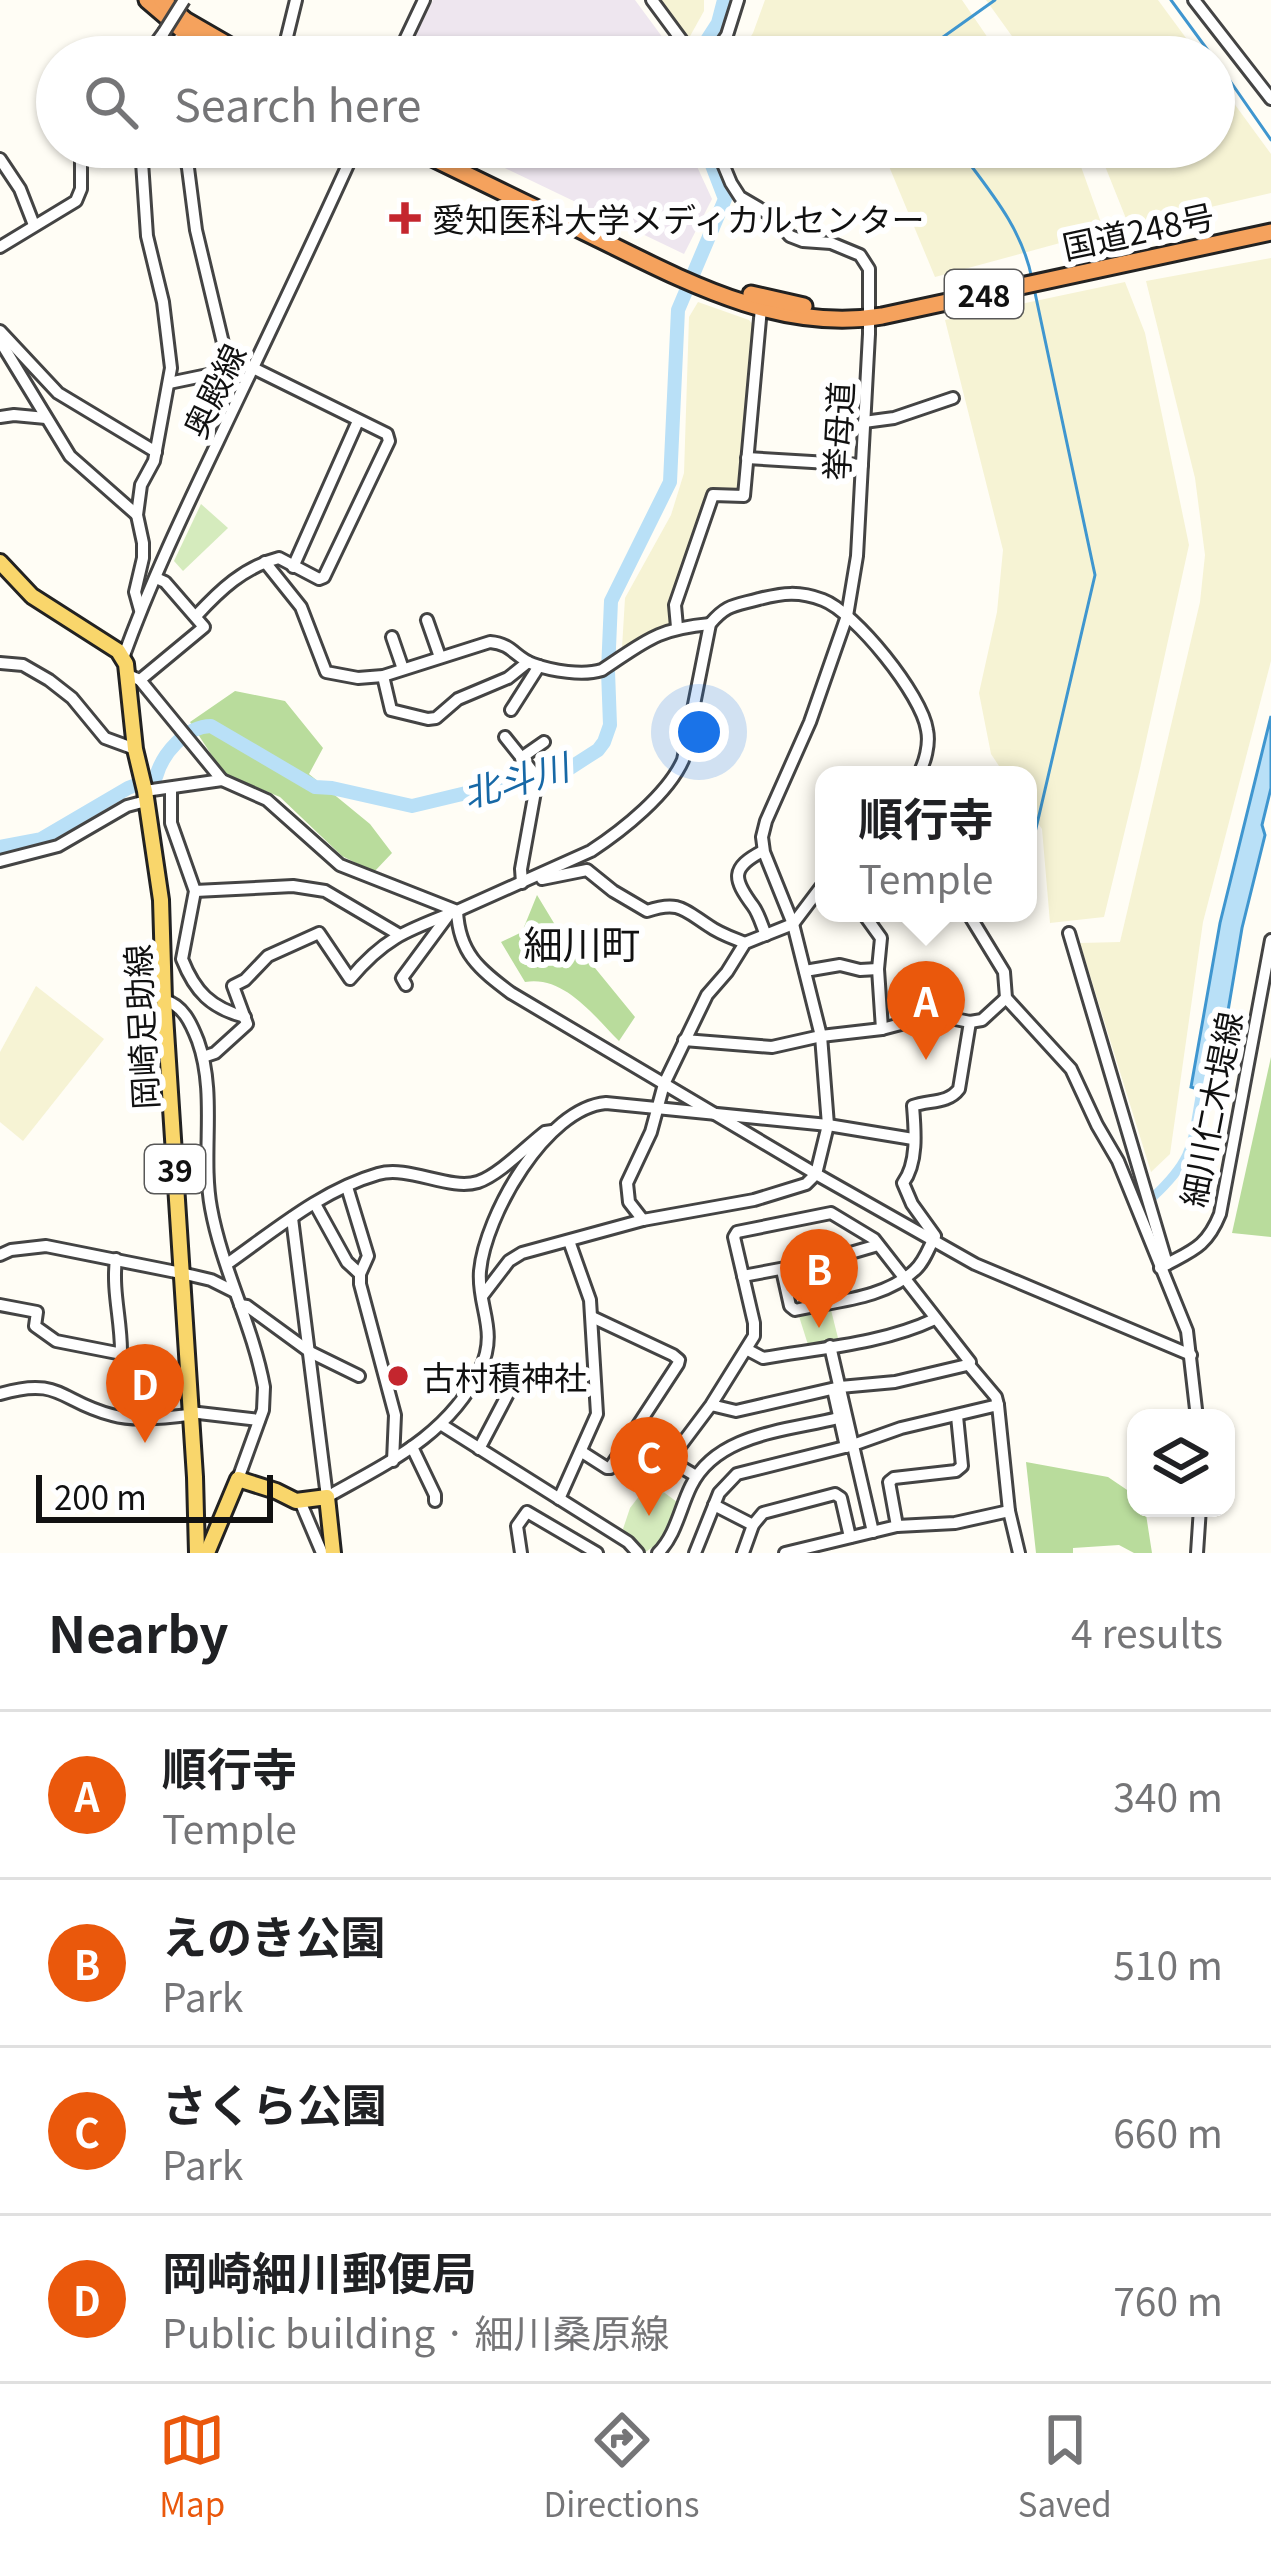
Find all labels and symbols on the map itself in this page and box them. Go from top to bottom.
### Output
street label: 国道248号 [1058,191,1218,269]
place label: 愛知医科大学メディカルセンター [432,194,925,242]
marker: 愛知医科大学メディカルセンター [389,202,421,234]
road number: 248 [945,270,1023,318]
street label: 奥殿線 [170,335,256,445]
street label: 挙母道 [810,380,864,482]
your location [669,702,729,762]
water label: 北斗川 [456,737,578,818]
district label: 細川町 [523,914,641,970]
street label: 岡崎足助線 [112,943,168,1111]
pin: A [887,961,965,1060]
street label: 細川仁木堤線 [1168,1007,1252,1211]
road number: 39 [145,1145,205,1193]
pin: B [780,1229,858,1328]
pin: D [106,1344,184,1443]
place label: 古村積神社 [422,1352,587,1400]
marker: 古村積神社 [385,1363,411,1389]
pin: C [610,1417,688,1516]
scale bar [36,1469,273,1522]

